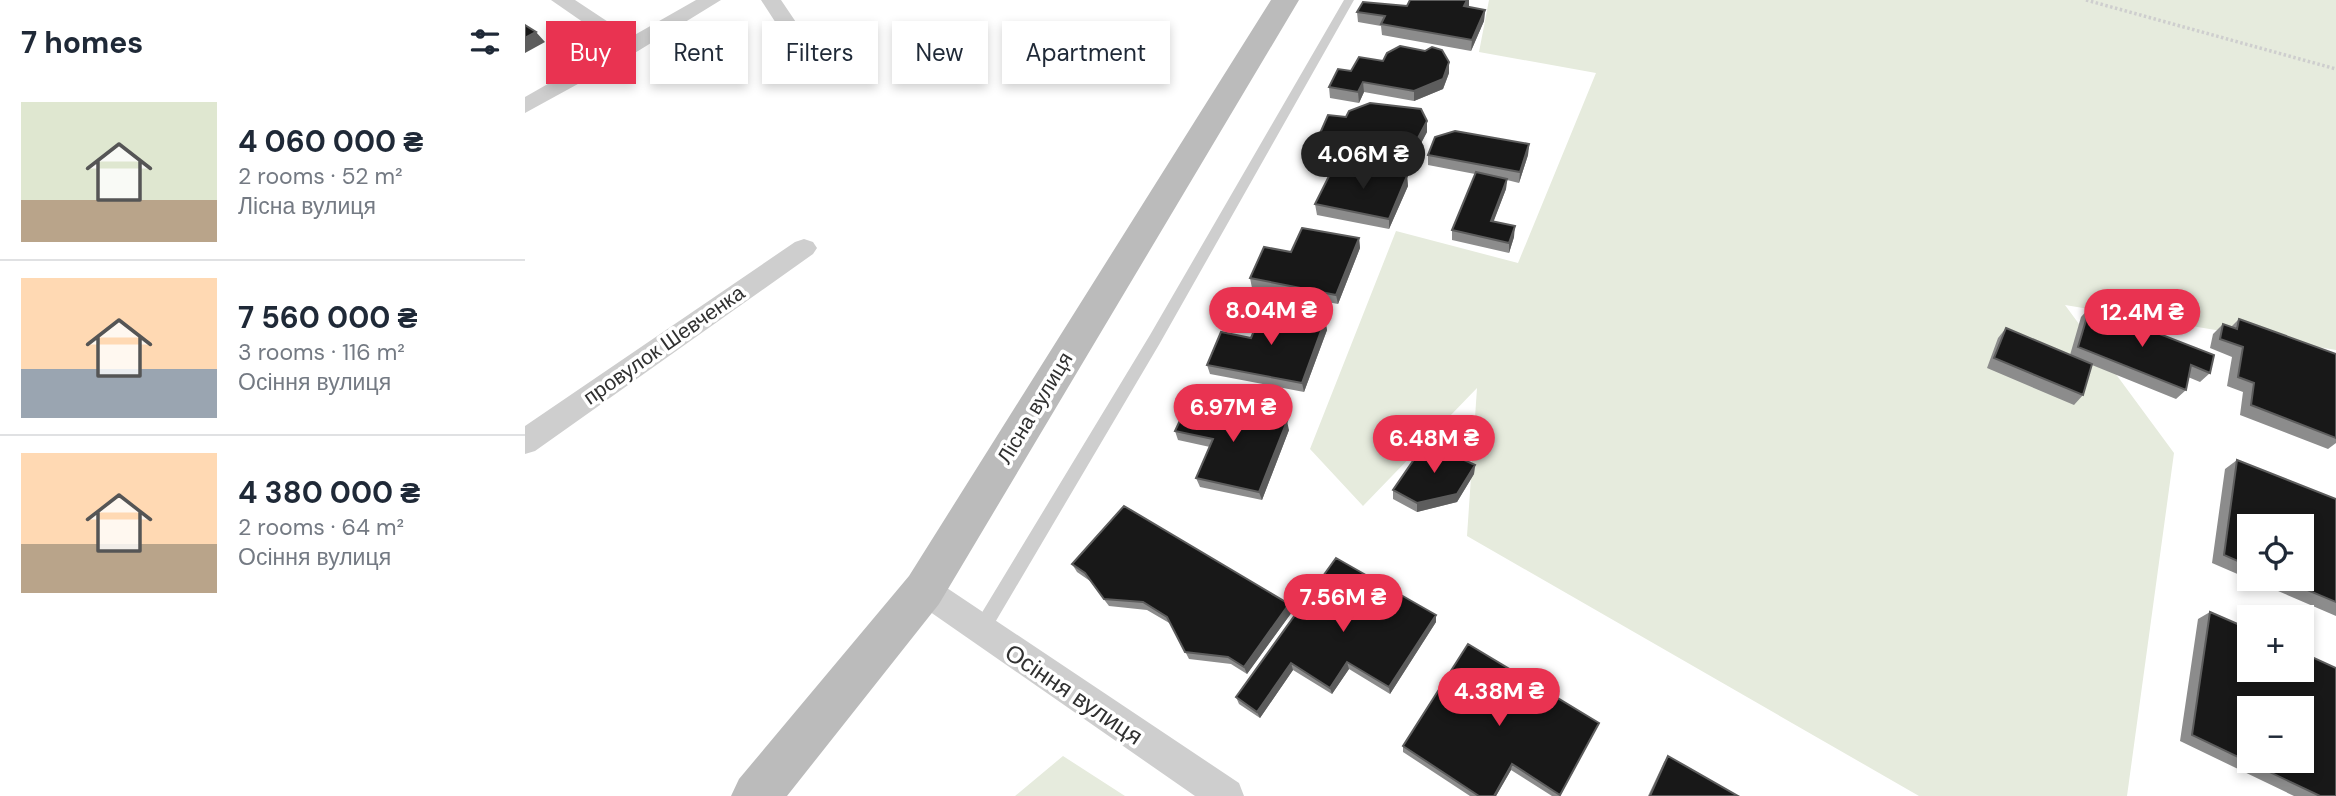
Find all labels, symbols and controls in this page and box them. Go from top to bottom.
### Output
chip: Buy [546,21,636,84]
chip: Rent [650,21,748,84]
chip: Filters [762,21,878,84]
chip: New [892,21,988,84]
chip: Apartment [1002,21,1170,84]
text: 7 homes [21,23,143,62]
icon: filters [466,23,504,61]
text: 4 060 000 ₴ [238,122,423,161]
icon: home [77,130,161,214]
pin: 4.06M ₴ [1298,132,1428,191]
text: 4.06M ₴ [1317,139,1409,169]
text: 2 rooms · 52 m² [238,161,403,191]
text: Лісна вулиця [238,191,376,221]
street label: провулок Шевченка [578,279,751,411]
pin: 8.04M ₴ [1206,288,1336,347]
pin: 12.4M ₴ [2077,290,2207,349]
text: 8.04M ₴ [1225,295,1317,325]
text: 12.4M ₴ [2100,297,2184,327]
text: 7 560 000 ₴ [238,298,417,337]
icon: home [77,306,161,390]
text: 3 rooms · 116 m² [238,337,405,367]
street label: Лісна вулиця [991,347,1079,469]
text: Осіння вулиця [238,367,391,397]
pin: 6.97M ₴ [1168,384,1298,444]
text: 6.97M ₴ [1190,392,1276,422]
pin: 6.48M ₴ [1369,416,1499,475]
text: 6.48M ₴ [1389,423,1479,453]
text: 4 380 000 ₴ [238,473,420,512]
icon: home [77,481,161,565]
text: 2 rooms · 64 m² [238,512,404,542]
map controls [2237,514,2314,773]
button: locate [2237,514,2314,591]
text: Осіння вулиця [238,542,391,572]
pin: 7.56M ₴ [1278,574,1408,634]
text: 7.56M ₴ [1300,582,1386,612]
button: + [2237,605,2314,682]
street label: Осіння вулиця [999,636,1149,752]
pin: 4.38M ₴ [1434,668,1564,728]
text: 4.38M ₴ [1454,676,1544,706]
button: − [2237,696,2314,773]

